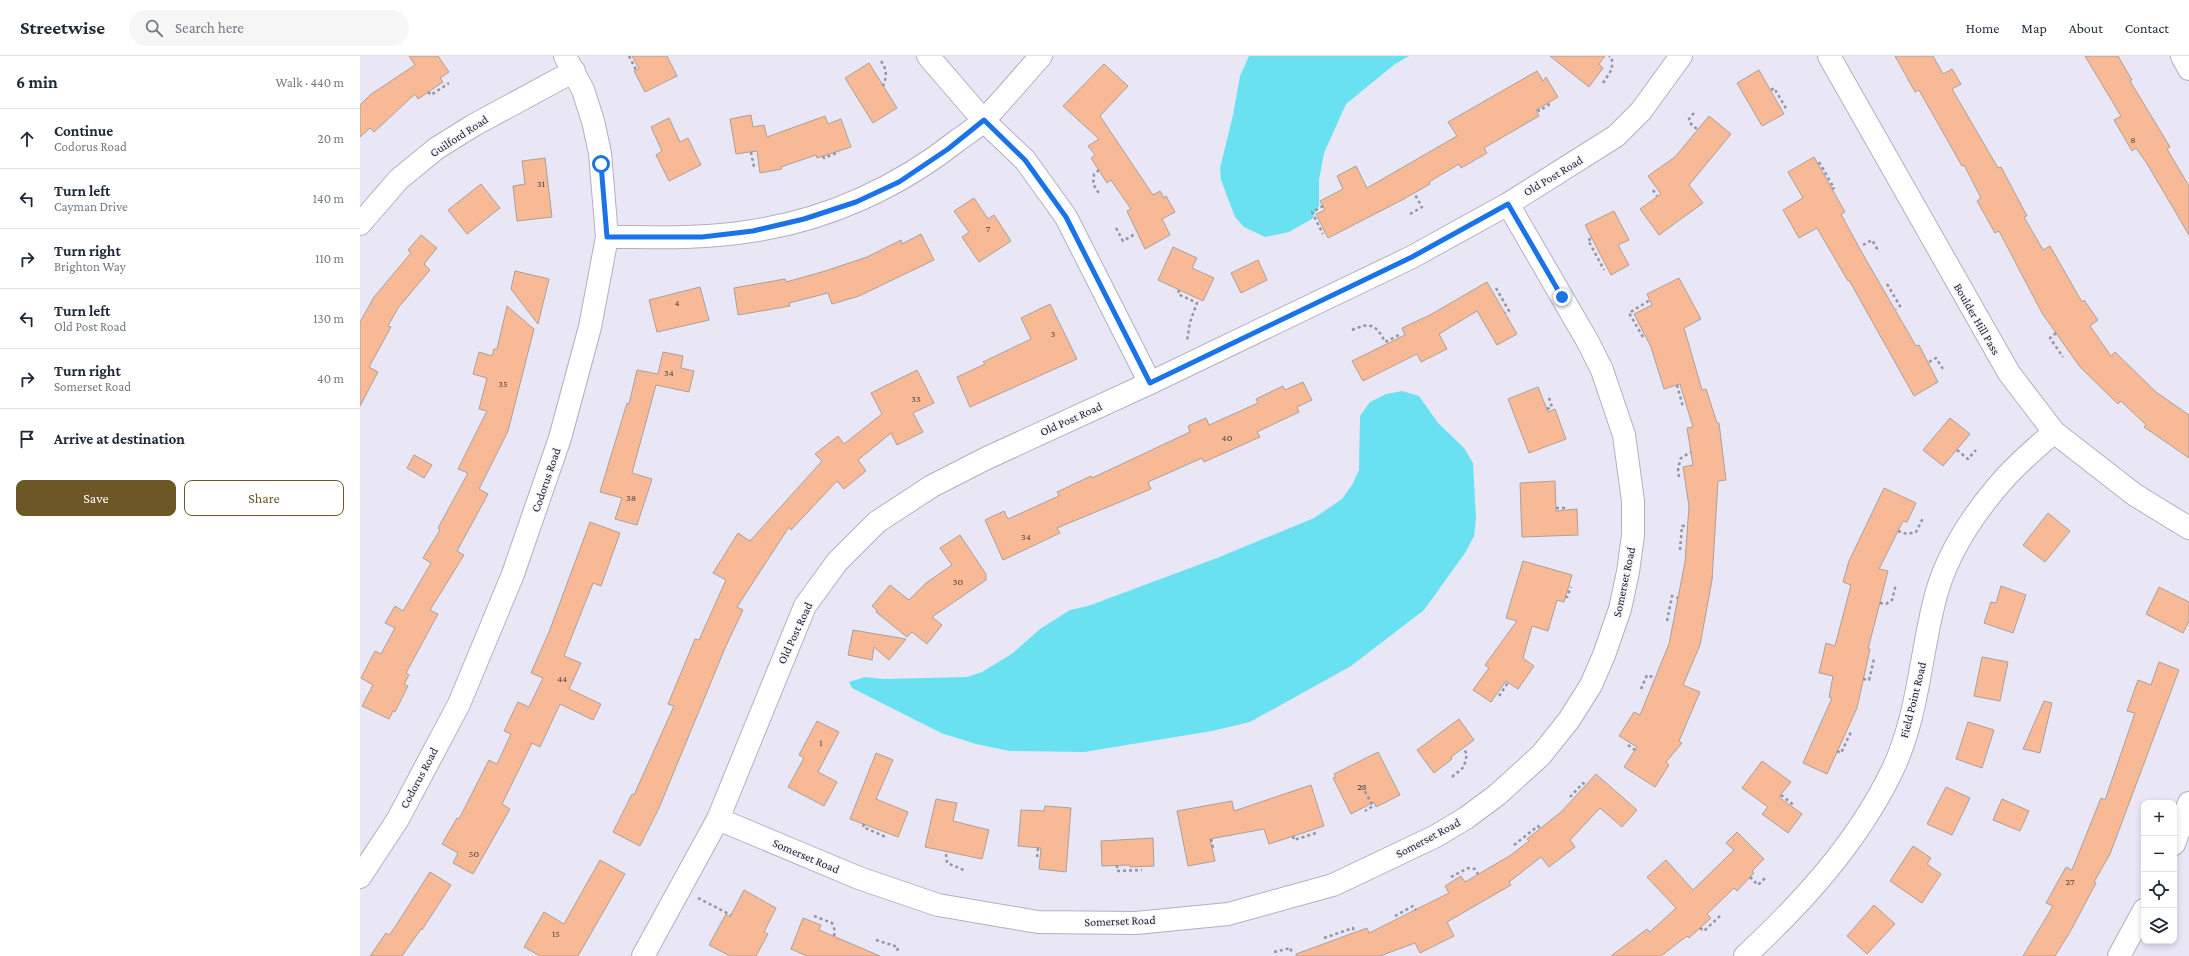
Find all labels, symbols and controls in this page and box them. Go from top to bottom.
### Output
search box [129,10,409,46]
text: Streetwise [20,17,105,38]
icon: search [143,17,165,39]
text: Search here [175,20,244,36]
text: Home [1966,20,1999,36]
text: Map [2021,20,2047,36]
text: About [2069,20,2103,36]
text: Contact [2125,20,2169,36]
text: 6 min [16,73,58,92]
text: Walk · 440 m [275,75,344,90]
street label: Guilford Road [427,112,491,160]
text: Continue [54,123,113,139]
icon: ahead [16,128,38,150]
text: 20 m [318,131,344,146]
house number: 8 [2130,134,2136,145]
text: Codorus Road [54,139,127,154]
street label: Old Post Road [1521,152,1586,199]
route start [592,155,610,173]
house number: 31 [537,178,545,189]
text: Turn left [54,183,110,199]
icon: left [16,188,38,210]
text: 140 m [313,191,344,206]
text: Cayman Drive [54,199,128,214]
house number: 7 [986,223,991,234]
text: Turn right [54,243,121,259]
icon: right [16,248,38,270]
text: 110 m [315,251,344,266]
text: Brighton Way [54,259,126,274]
street label: Boulder Hill Pass [1951,281,2003,358]
route end [1553,288,1571,306]
house number: 4 [674,297,680,308]
text: Turn left [54,303,110,319]
icon: left [16,308,38,330]
text: 130 m [313,311,344,326]
text: Old Post Road [54,319,126,334]
house number: 3 [1051,328,1056,339]
text: Turn right [54,363,121,379]
house number: 34 [664,367,674,378]
icon: right [16,368,38,390]
text: 40 m [317,371,344,386]
house number: 35 [498,378,508,389]
text: Somerset Road [54,379,131,394]
house number: 33 [911,393,921,404]
street label: Old Post Road [1038,399,1105,439]
icon: arrive [16,428,38,450]
text: Arrive at destination [54,431,185,447]
house number: 40 [1222,432,1233,443]
street label: Codorus Road [528,445,564,514]
button: Save [16,480,176,516]
button: Share [184,480,344,516]
house number: 38 [626,492,636,503]
house number: 34 [1021,531,1031,542]
street label: Somerset Road [1610,545,1638,618]
house number: 30 [953,576,964,587]
street label: Old Post Road [775,599,816,666]
street label: Field Point Road [1897,660,1929,739]
house number: 44 [557,673,567,684]
house number: 1 [819,737,823,748]
street label: Codorus Road [397,744,441,811]
house number: 23 [1357,781,1367,792]
map controls [2141,800,2177,944]
button: + [2141,800,2177,836]
street label: Somerset Road [1393,815,1463,861]
street label: Somerset Road [770,836,842,877]
button: − [2141,836,2177,872]
house number: 50 [469,848,480,859]
button: locate [2141,872,2177,908]
house number: 27 [2065,876,2075,887]
button: layers [2141,908,2177,944]
street label: Somerset Road [1084,913,1157,929]
house number: 15 [552,928,560,939]

